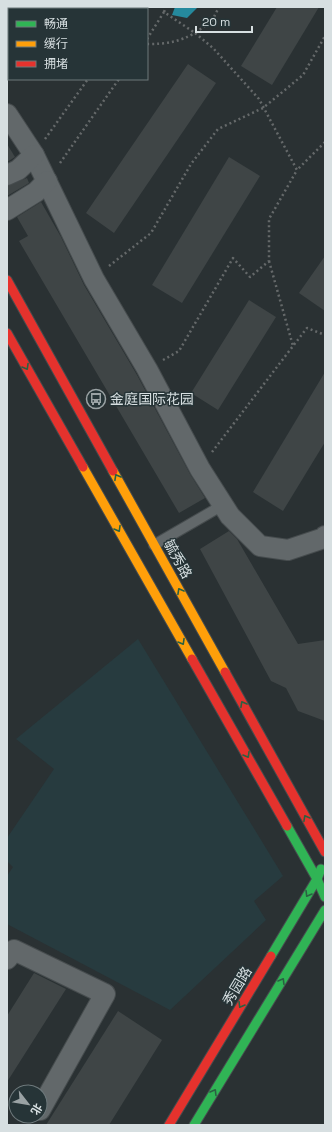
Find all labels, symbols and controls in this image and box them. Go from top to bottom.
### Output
legend [8,8,148,80]
scale bar [196,8,252,34]
text: 20 m [202,14,230,30]
text: 畅通 [44,16,68,32]
text: 缓行 [44,36,68,52]
text: 拥堵 [44,56,68,72]
one-way arrow [22,363,29,370]
bus stop icon: 金庭国际花园 [85,388,107,410]
place label: 金庭国际花园 [110,390,194,408]
one-way arrow [114,474,121,481]
one-way arrow [114,524,121,532]
street label: 毓秀路 [160,536,196,582]
one-way arrow [177,588,184,595]
one-way arrow [178,638,185,645]
one-way arrow [240,701,247,708]
one-way arrow [242,751,249,758]
one-way arrow [303,815,311,822]
one-way arrow [306,890,313,897]
street label: 秀园路 [218,963,256,1009]
one-way arrow [277,978,285,985]
one-way arrow [239,1001,246,1008]
north arrow [8,1084,48,1124]
one-way arrow [210,1089,217,1096]
text: 北 [28,1101,45,1117]

